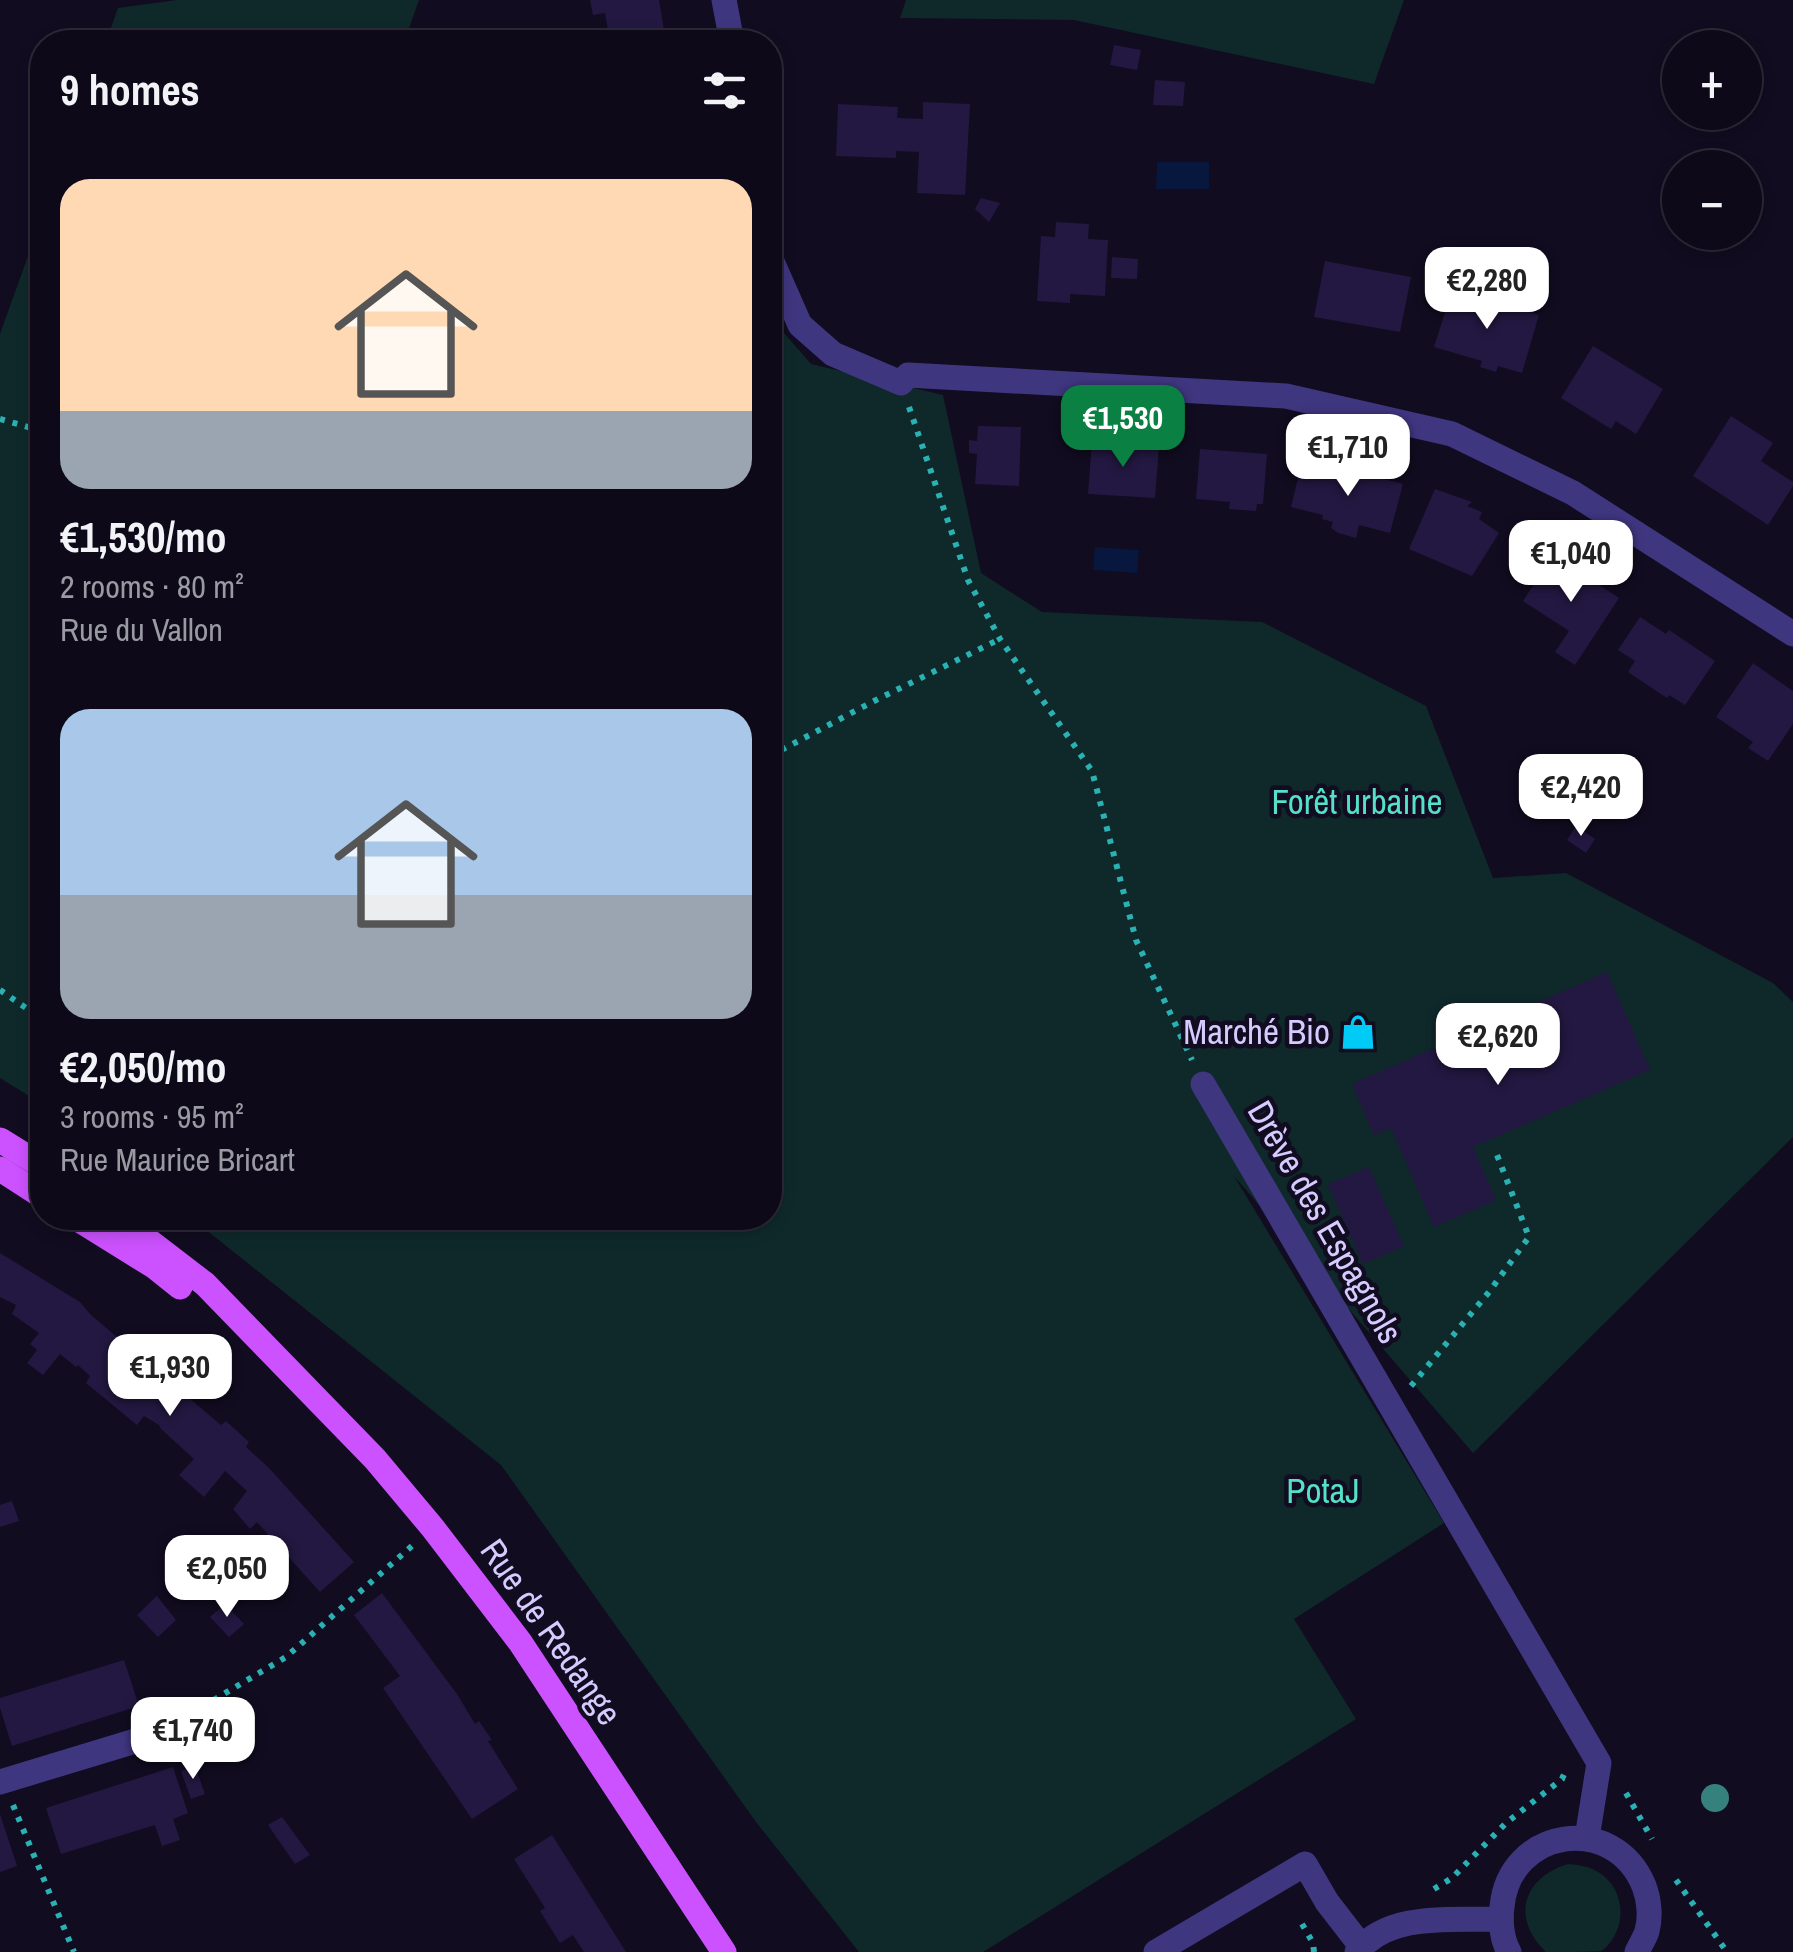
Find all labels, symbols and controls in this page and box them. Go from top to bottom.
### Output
map controls [1662,30,1762,250]
button: + [1662,30,1762,130]
text: 9 homes [60,62,200,118]
icon: filters [697,63,752,118]
button: − [1662,150,1762,250]
icon: home [316,244,496,424]
pin: €2,280 [1406,247,1568,332]
text: €2,280 [1447,258,1527,301]
pin: €1,530 [1042,385,1204,470]
text: €1,530 [1083,396,1163,439]
pin: €1,710 [1267,414,1429,499]
text: €1,710 [1308,425,1388,468]
text: €1,530/mo [60,509,227,565]
pin: €1,040 [1490,520,1652,605]
text: €1,040 [1531,531,1611,574]
text: 2 rooms · 80 m² [60,565,244,608]
text: Rue du Vallon [60,608,223,651]
pin: €2,420 [1500,754,1662,839]
text: €2,420 [1541,765,1621,808]
icon: home [316,774,496,954]
park label: Forêt urbaine [1272,778,1442,825]
pin: €2,620 [1417,1003,1579,1088]
place label: Marché Bio [1183,1008,1330,1055]
shop icon: Marché Bio [1339,1013,1377,1051]
text: €2,620 [1458,1014,1538,1057]
text: €2,050/mo [60,1039,227,1095]
street label: Drève des Espagnols [1237,1092,1414,1352]
text: 3 rooms · 95 m² [60,1095,244,1138]
text: Rue Maurice Bricart [60,1138,295,1181]
pin: €1,930 [89,1334,251,1419]
text: €1,930 [130,1345,210,1388]
park label: PotaJ [1286,1467,1360,1514]
street label: Rue de Redange [470,1529,633,1734]
pin: €2,050 [146,1535,308,1620]
text: €2,050 [187,1546,267,1589]
pin: €1,740 [112,1697,274,1782]
text: €1,740 [153,1708,233,1751]

